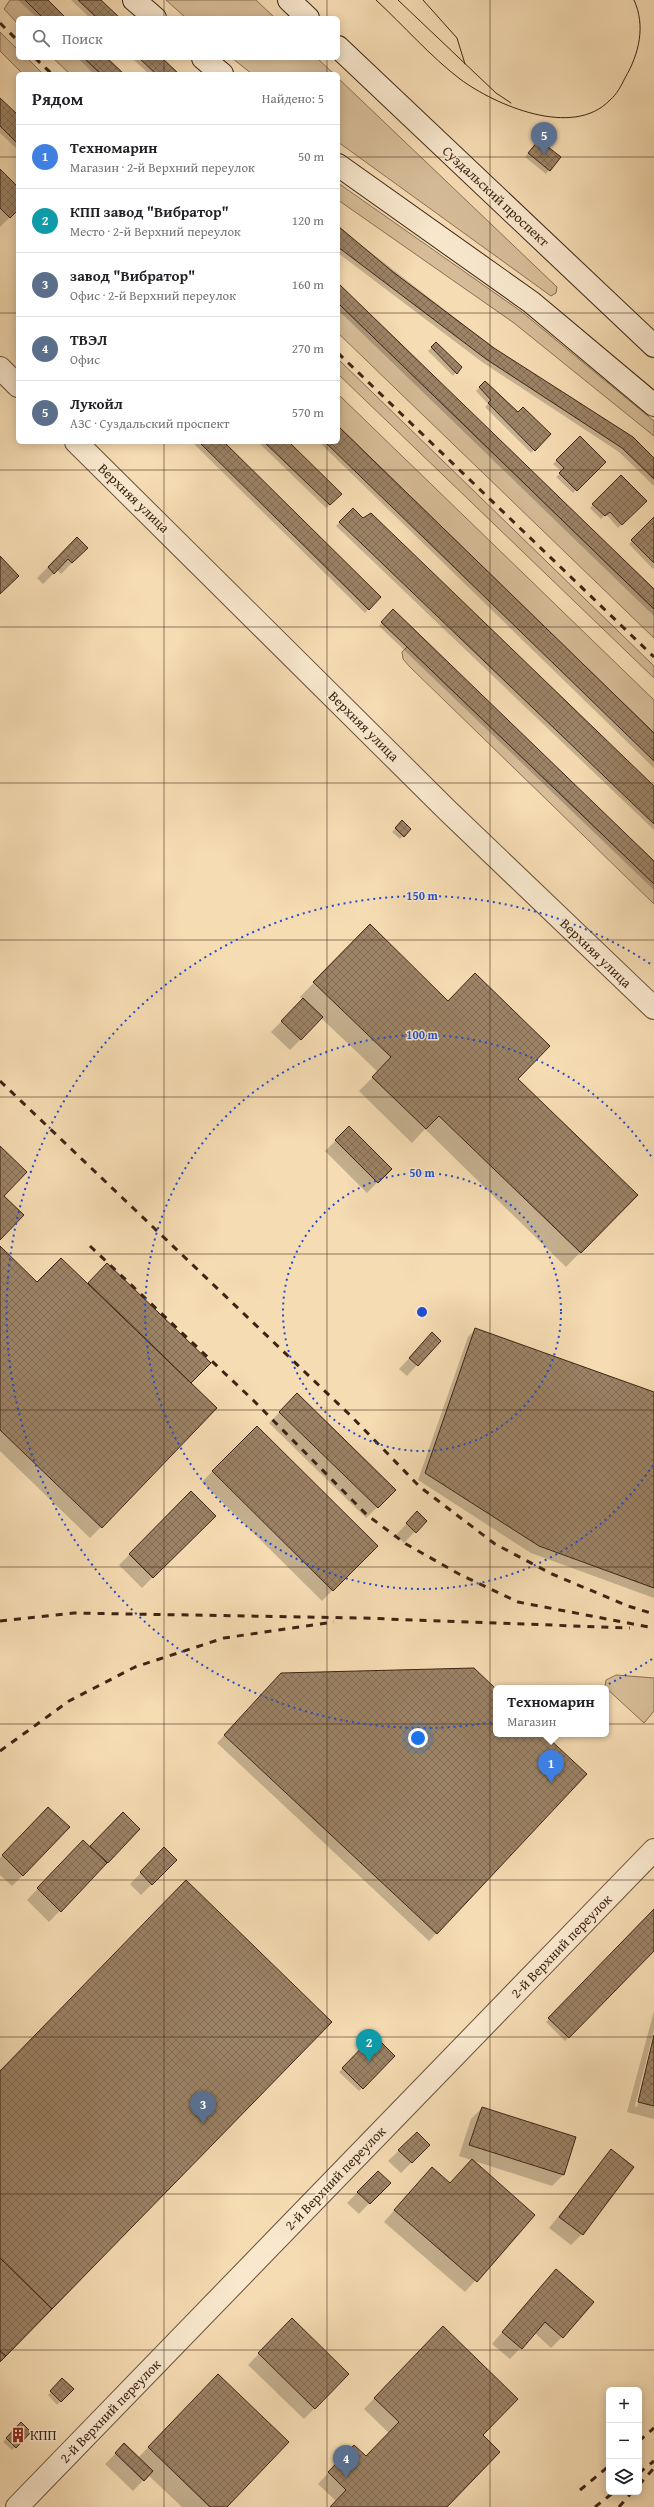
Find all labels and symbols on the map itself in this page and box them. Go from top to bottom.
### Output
pin: 5 [531,122,557,155]
street label: Суздальский проспект [438,141,554,251]
street label: Верхняя улица [94,459,174,538]
street label: Верхняя улица [324,686,404,766]
text: 150 m [406,887,439,904]
street label: Верхняя улица [556,914,636,993]
text: 100 m [406,1026,439,1043]
text: 50 m [409,1164,435,1181]
centre of rings [415,1305,429,1319]
your location [408,1728,428,1748]
pin: 1 [538,1750,564,1783]
street label: 2-й Верхний переулок [506,1889,617,2003]
pin: 2 [356,2029,382,2062]
pin: 3 [190,2091,216,2124]
street label: 2-й Верхний переулок [280,2121,391,2235]
street label: 2-й Верхний переулок [55,2354,166,2468]
place label: КПП [30,2425,57,2445]
building icon: КПП [9,2426,27,2444]
pin: 4 [333,2445,359,2478]

